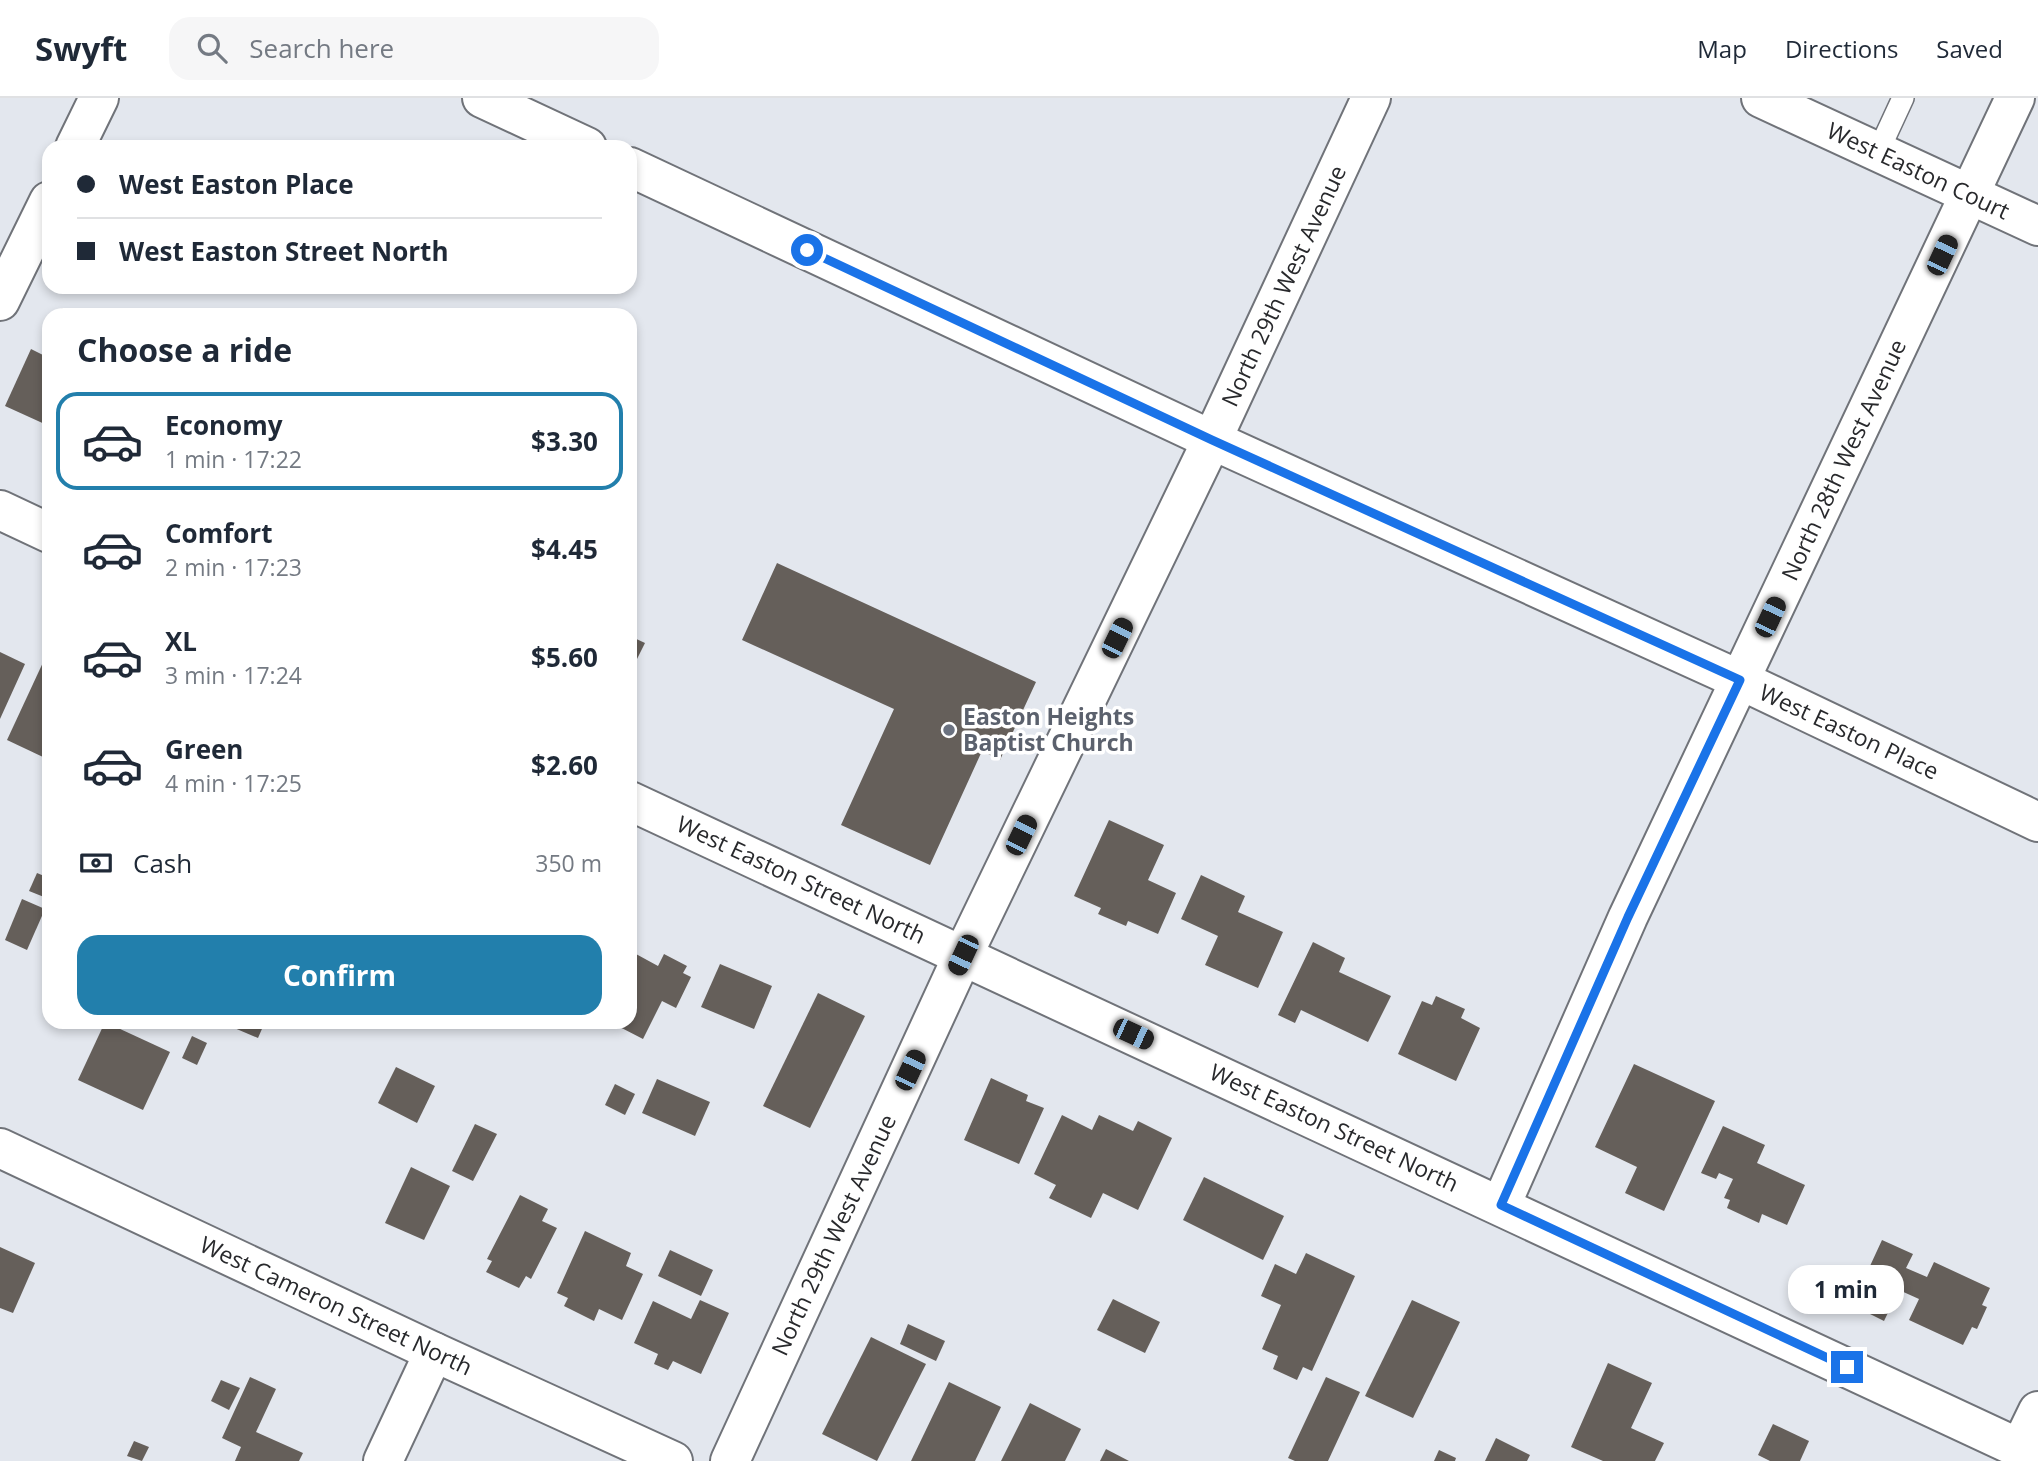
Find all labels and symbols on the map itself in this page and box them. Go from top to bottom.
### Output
street label: West Easton Court [1822,114,2015,226]
street label: North 29th West Avenue [1213,160,1353,411]
car [1924,232,1961,278]
route start [791,234,823,266]
street label: North 28th West Avenue [1773,334,1913,585]
car [1752,594,1789,640]
car [1099,615,1136,661]
street label: West Easton Place [1755,676,1944,787]
place label: Easton Heights Baptist Church [963,700,1134,758]
marker: Easton Heights Baptist Church [941,722,957,738]
street label: West Easton Street North [672,807,931,951]
car [1003,812,1040,858]
car [945,932,982,978]
car [1110,1016,1157,1052]
car [892,1047,929,1093]
street label: West Easton Street North [1205,1055,1464,1199]
street label: North 29th West Avenue [763,1109,903,1360]
street label: West Cameron Street North [195,1228,478,1382]
callout: 1 min [1789,1266,1905,1314]
route end [1831,1351,1863,1383]

